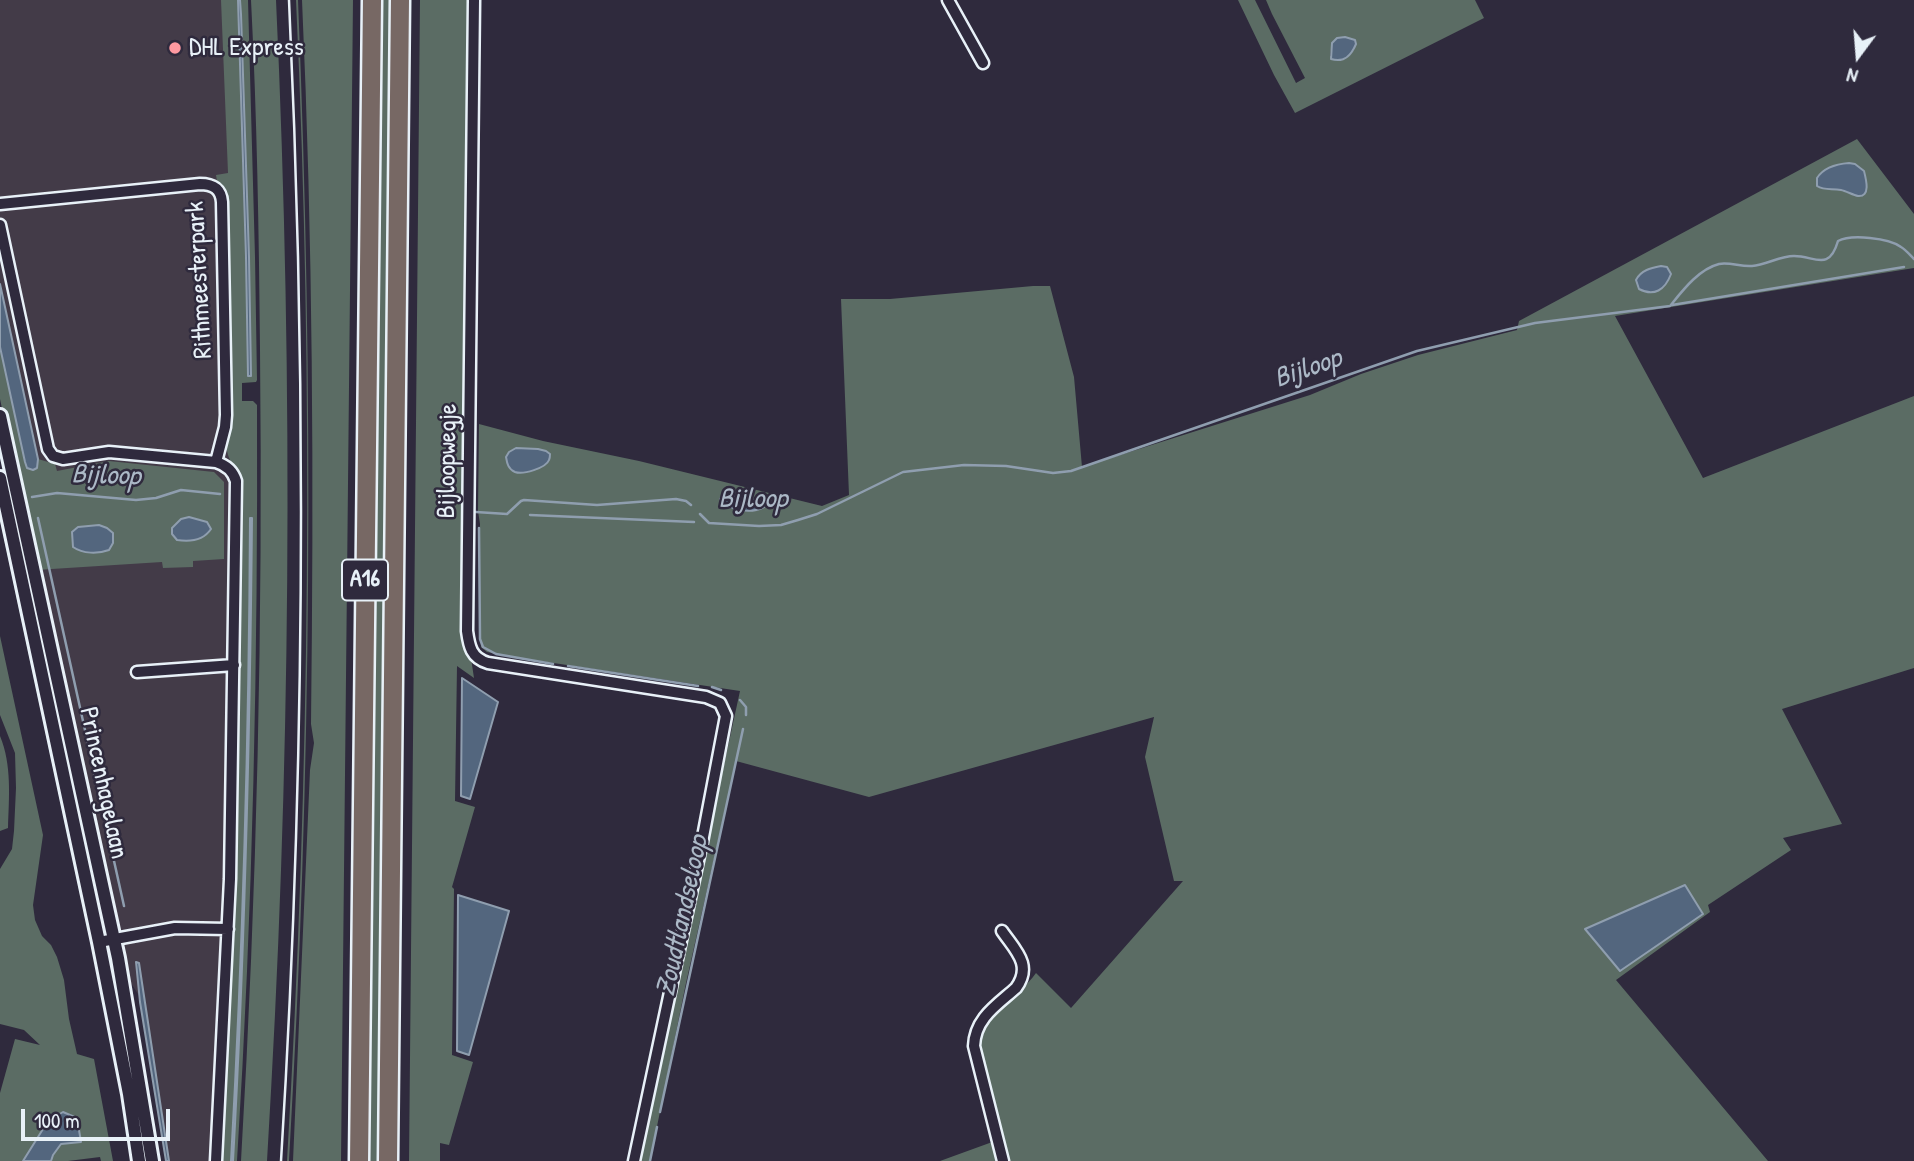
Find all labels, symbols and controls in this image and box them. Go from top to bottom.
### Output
north arrow [1823,21,1893,91]
place label: DHL Express [189,32,304,64]
marker: DHL Express [167,40,183,56]
text: N [1844,62,1861,90]
street label: Rithmeesterpark [180,201,220,359]
water label: Bijloop [1270,342,1346,396]
street label: Bijloopwegje [431,403,465,519]
water label: Bijloop [71,458,141,494]
water label: Bijloop [718,483,788,517]
road number: A16 [342,560,388,600]
street label: Princenhagelaan [72,704,134,862]
water label: Zoudtlandseloop [650,833,716,999]
scale bar [24,1094,173,1138]
text: 100 m [34,1106,80,1135]

